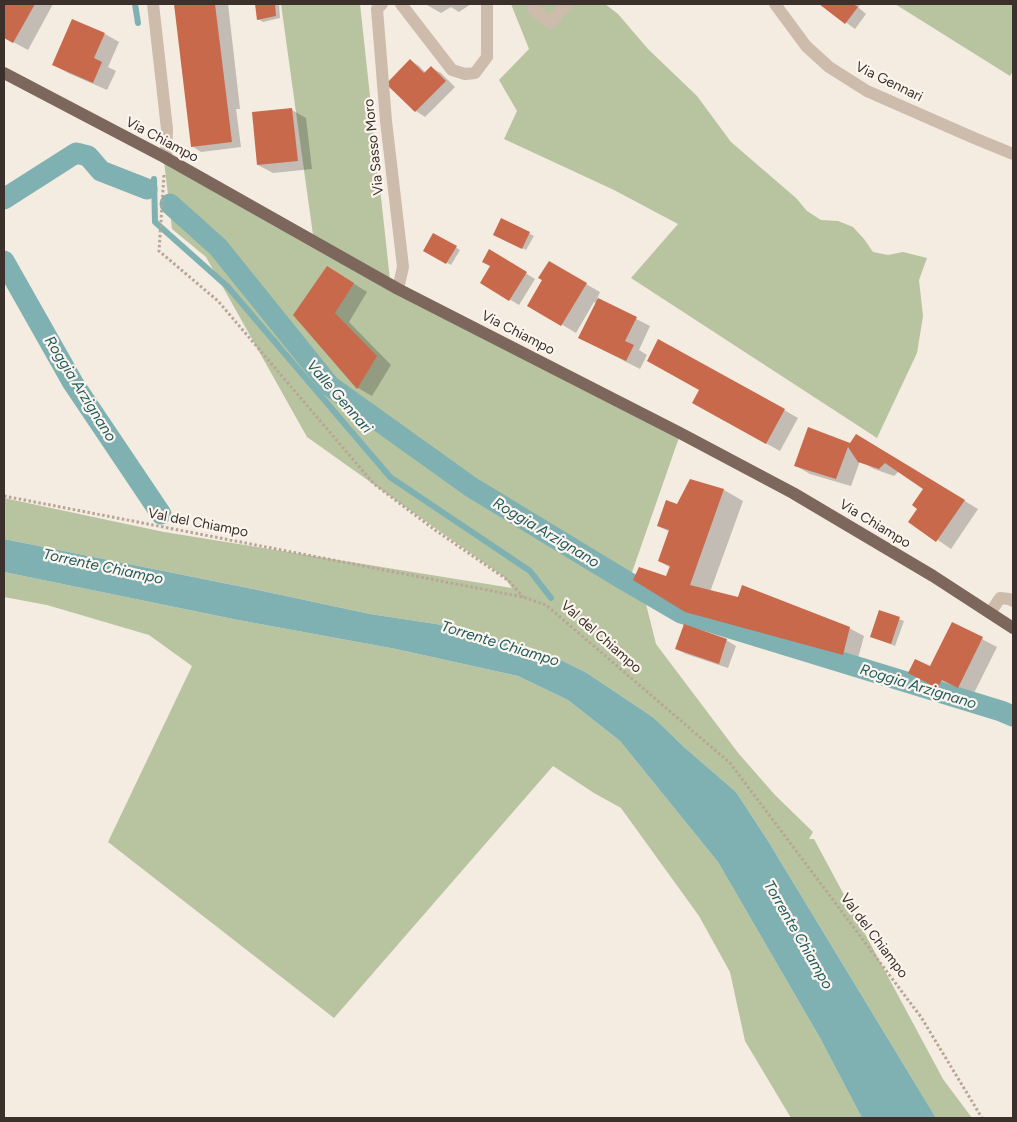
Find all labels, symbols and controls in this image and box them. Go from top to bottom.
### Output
street label: Via Gennari [853,59,925,105]
street label: Via Sasso Moro [361,98,387,196]
street label: Via Chiampo [123,114,201,166]
street label: Via Chiampo [478,307,558,359]
water label: Roggia Arzignano [40,333,120,445]
water label: Valle Gennari [302,357,376,437]
water label: Roggia Arzignano [490,494,602,572]
street label: Via Chiampo [836,496,914,552]
street label: Val del Chiampo [146,505,250,541]
water label: Torrente Chiampo [41,545,165,589]
street label: Val del Chiampo [557,597,645,677]
water label: Torrente Chiampo [439,618,561,670]
water label: Roggia Arzignano [858,661,978,713]
water label: Torrente Chiampo [760,878,836,992]
street label: Val del Chiampo [837,890,911,982]

